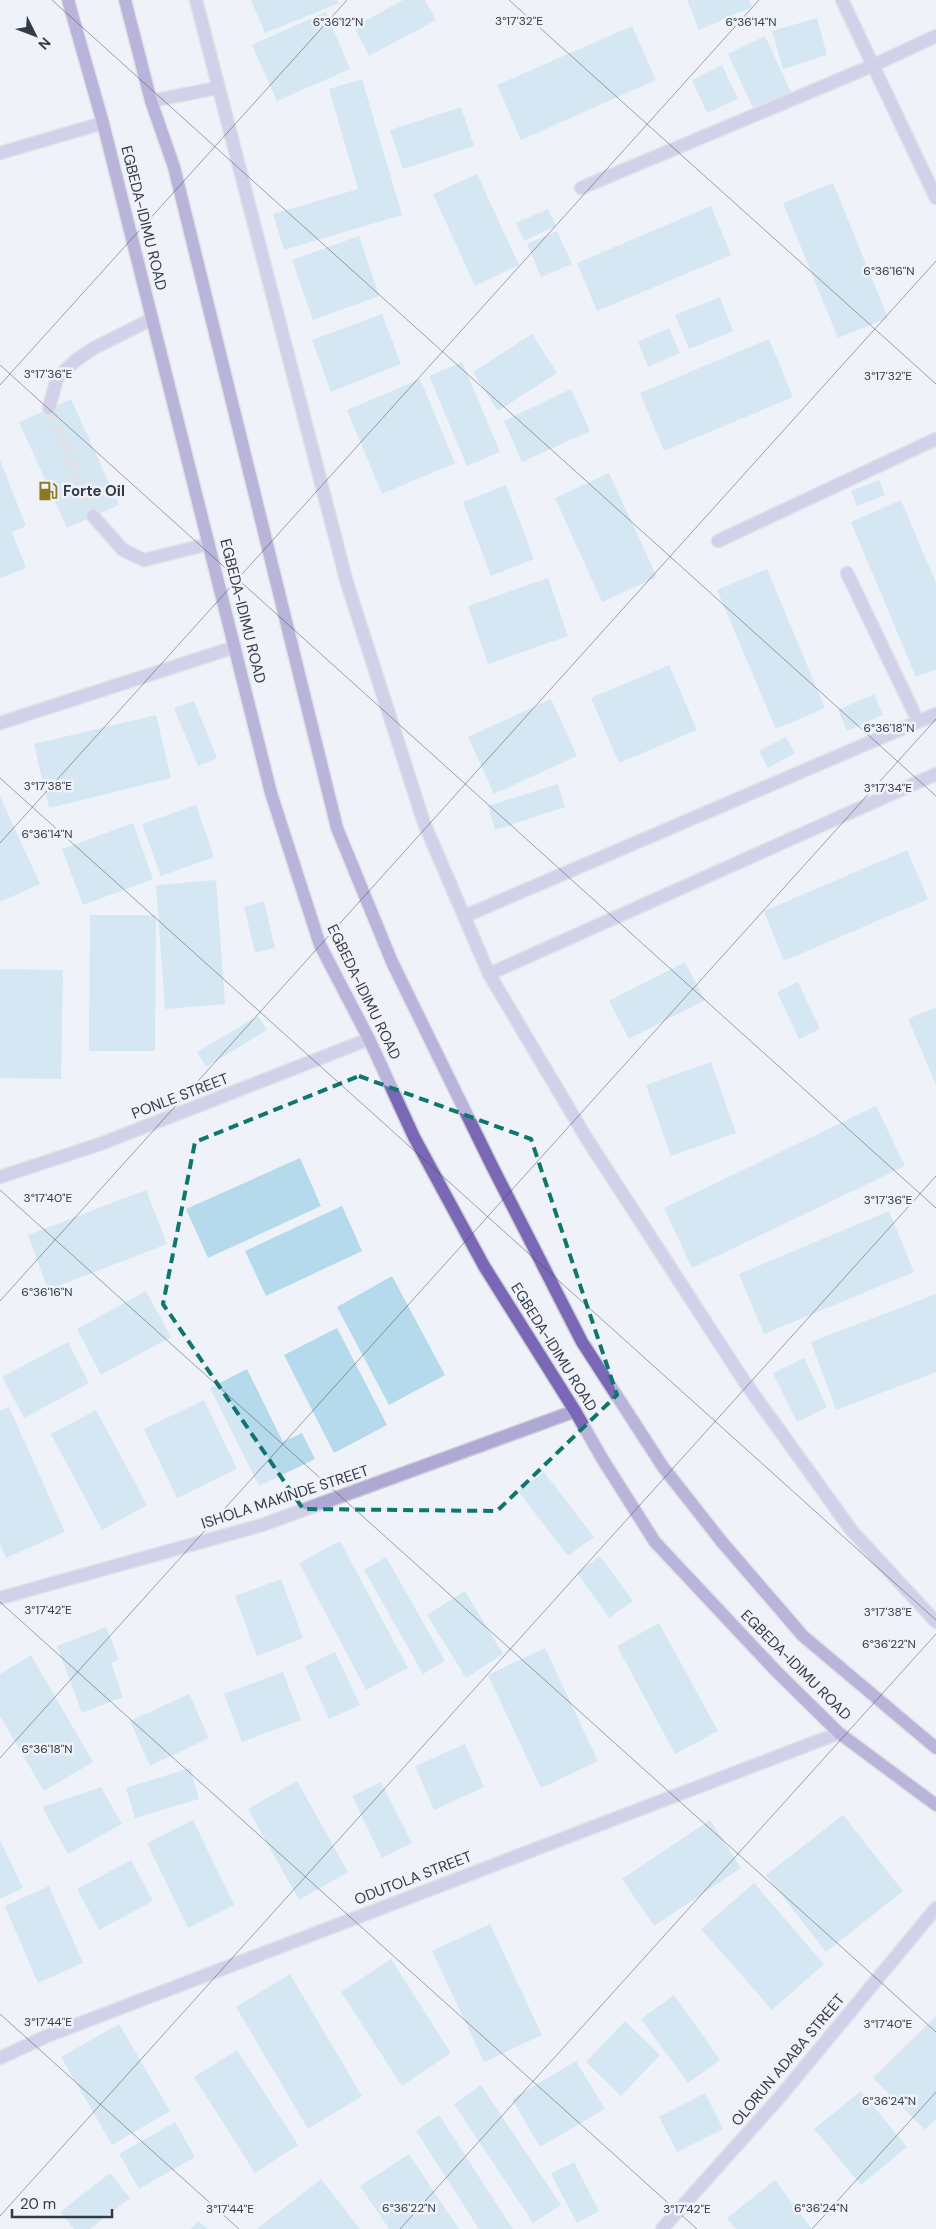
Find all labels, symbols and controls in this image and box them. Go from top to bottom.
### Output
north arrow [10,10,60,60]
text: 3°17'32"E [495,13,543,29]
text: 6°36'12"N [313,14,363,30]
text: 6°36'14"N [725,14,777,30]
text: N [35,34,55,54]
street label: EGBEDA-IDIMU ROAD [116,144,172,292]
text: 6°36'16"N [863,263,915,279]
text: 3°17'36"E [24,366,72,382]
text: 3°17'32"E [864,368,912,384]
fuel station icon: Forte Oil [37,480,59,502]
place label: Forte Oil [63,481,125,501]
street label: EGBEDA-IDIMU ROAD [215,537,271,685]
text: 6°36'18"N [863,720,915,736]
text: 3°17'38"E [24,778,72,794]
text: 3°17'34"E [864,780,912,796]
text: 6°36'14"N [21,826,73,842]
street label: EGBEDA-IDIMU ROAD [322,921,406,1063]
street label: PONLE STREET [129,1068,231,1124]
text: 3°17'40"E [24,1190,73,1206]
text: 3°17'36"E [864,1192,912,1208]
street label: EGBEDA-IDIMU ROAD [506,1279,602,1415]
text: 6°36'16"N [21,1284,73,1300]
street label: ISHOLA MAKINDE STREET [199,1460,371,1534]
text: 3°17'42"E [24,1602,72,1618]
text: 3°17'38"E [864,1604,912,1620]
street label: EGBEDA-IDIMU ROAD [736,1605,856,1725]
text: 6°36'22"N [862,1636,916,1652]
text: 6°36'18"N [21,1741,73,1757]
street label: ODUTOLA STREET [351,1846,475,1910]
street label: OLORUN ADABA STREET [727,1990,849,2130]
text: 3°17'44"E [24,2014,72,2030]
text: 3°17'40"E [864,2016,913,2032]
text: 6°36'24"N [862,2093,916,2109]
scale bar [12,2186,112,2218]
text: 20 m [20,2194,56,2214]
text: 6°36'22"N [382,2200,436,2216]
text: 6°36'24"N [794,2200,848,2216]
text: 3°17'44"E [206,2201,254,2217]
text: 3°17'42"E [663,2201,711,2217]

